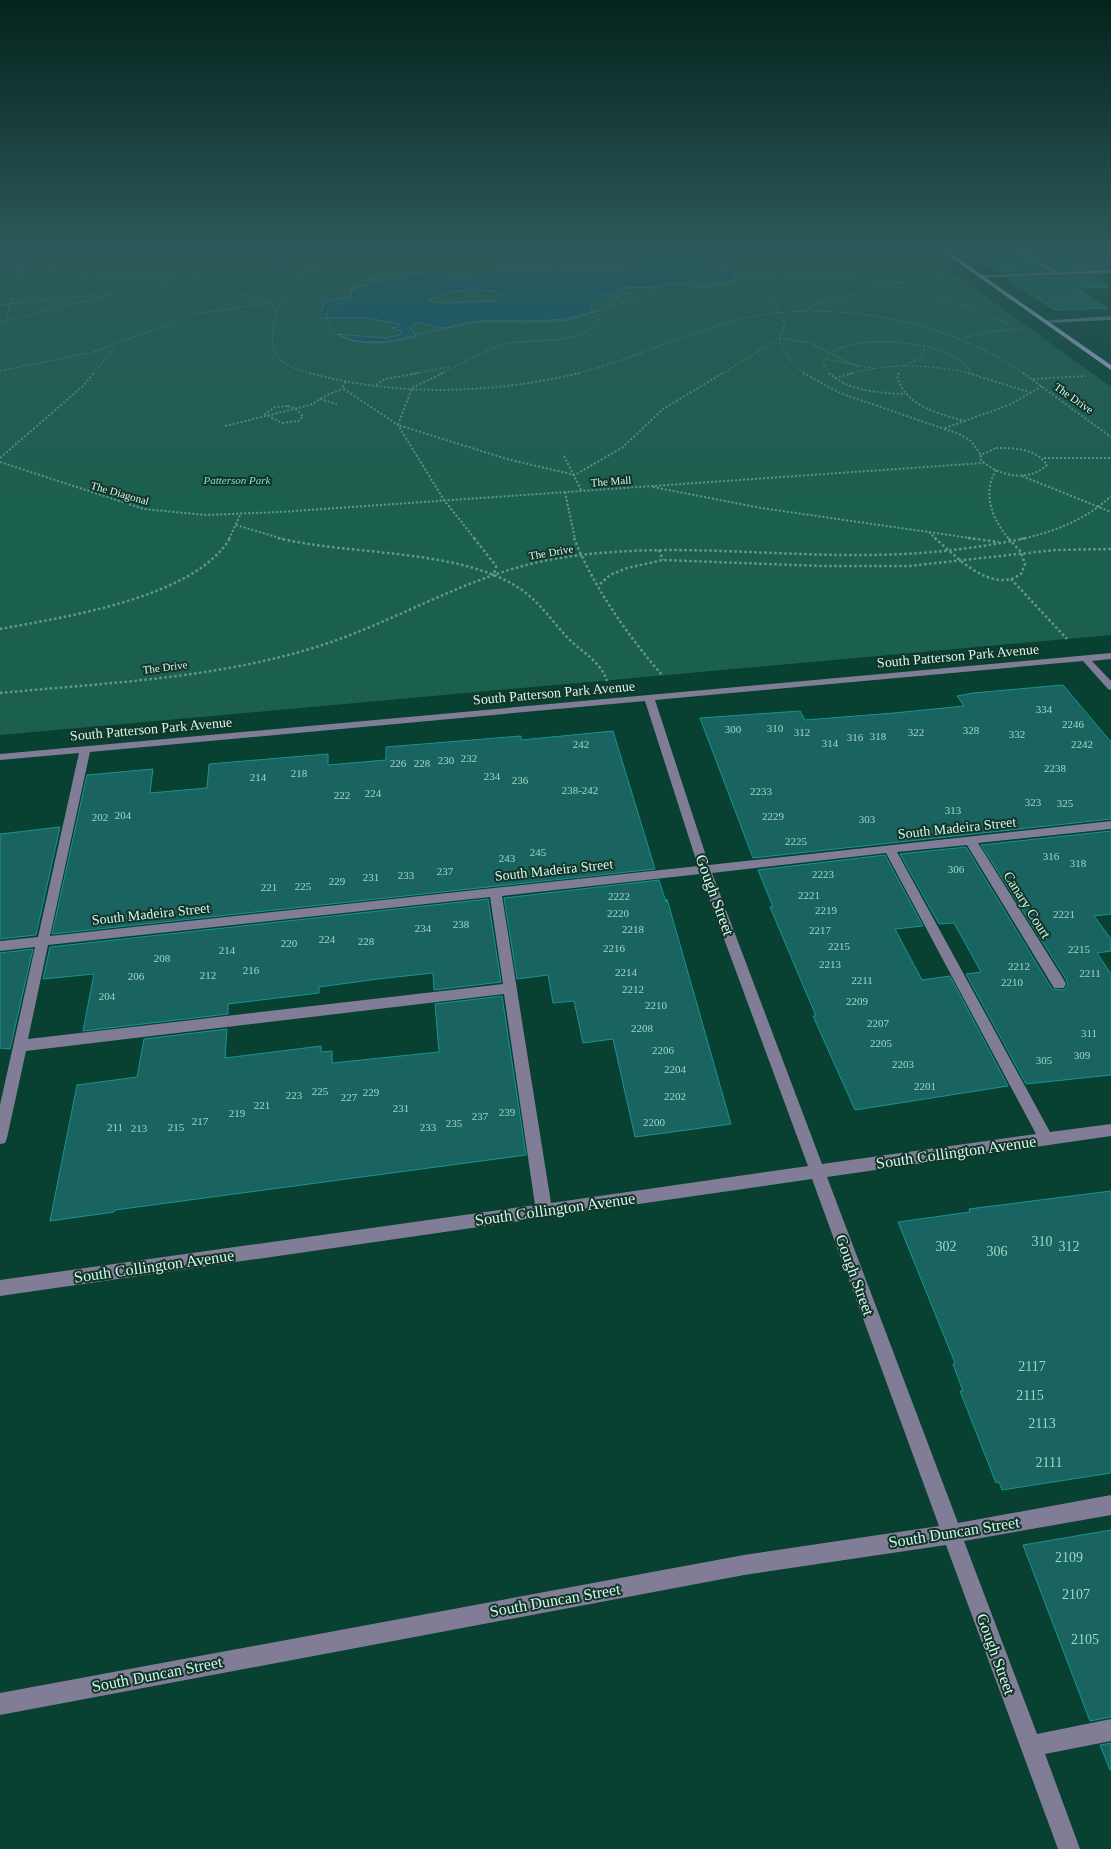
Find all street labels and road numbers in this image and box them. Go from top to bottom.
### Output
street label: The Drive [1052,380,1096,416]
street label: The Mall [590,474,632,488]
street label: The Diagonal [89,479,151,507]
street label: The Drive [528,542,574,562]
street label: South Patterson Park Avenue [876,641,1040,671]
street label: The Drive [142,658,188,676]
street label: South Patterson Park Avenue [472,678,636,708]
street label: South Patterson Park Avenue [69,714,233,744]
street label: South Madeira Street [897,814,1017,842]
street label: Gough Street [692,852,738,939]
street label: South Madeira Street [494,856,614,884]
street label: Canary Court [1001,869,1054,941]
street label: South Madeira Street [91,900,211,928]
street label: South Collington Avenue [875,1132,1037,1173]
street label: South Collington Avenue [474,1189,636,1230]
street label: Gough Street [832,1232,878,1319]
street label: South Collington Avenue [73,1246,235,1287]
street label: South Duncan Street [887,1513,1021,1551]
street label: South Duncan Street [488,1580,622,1620]
street label: Gough Street [973,1611,1019,1698]
street label: South Duncan Street [90,1653,224,1695]

